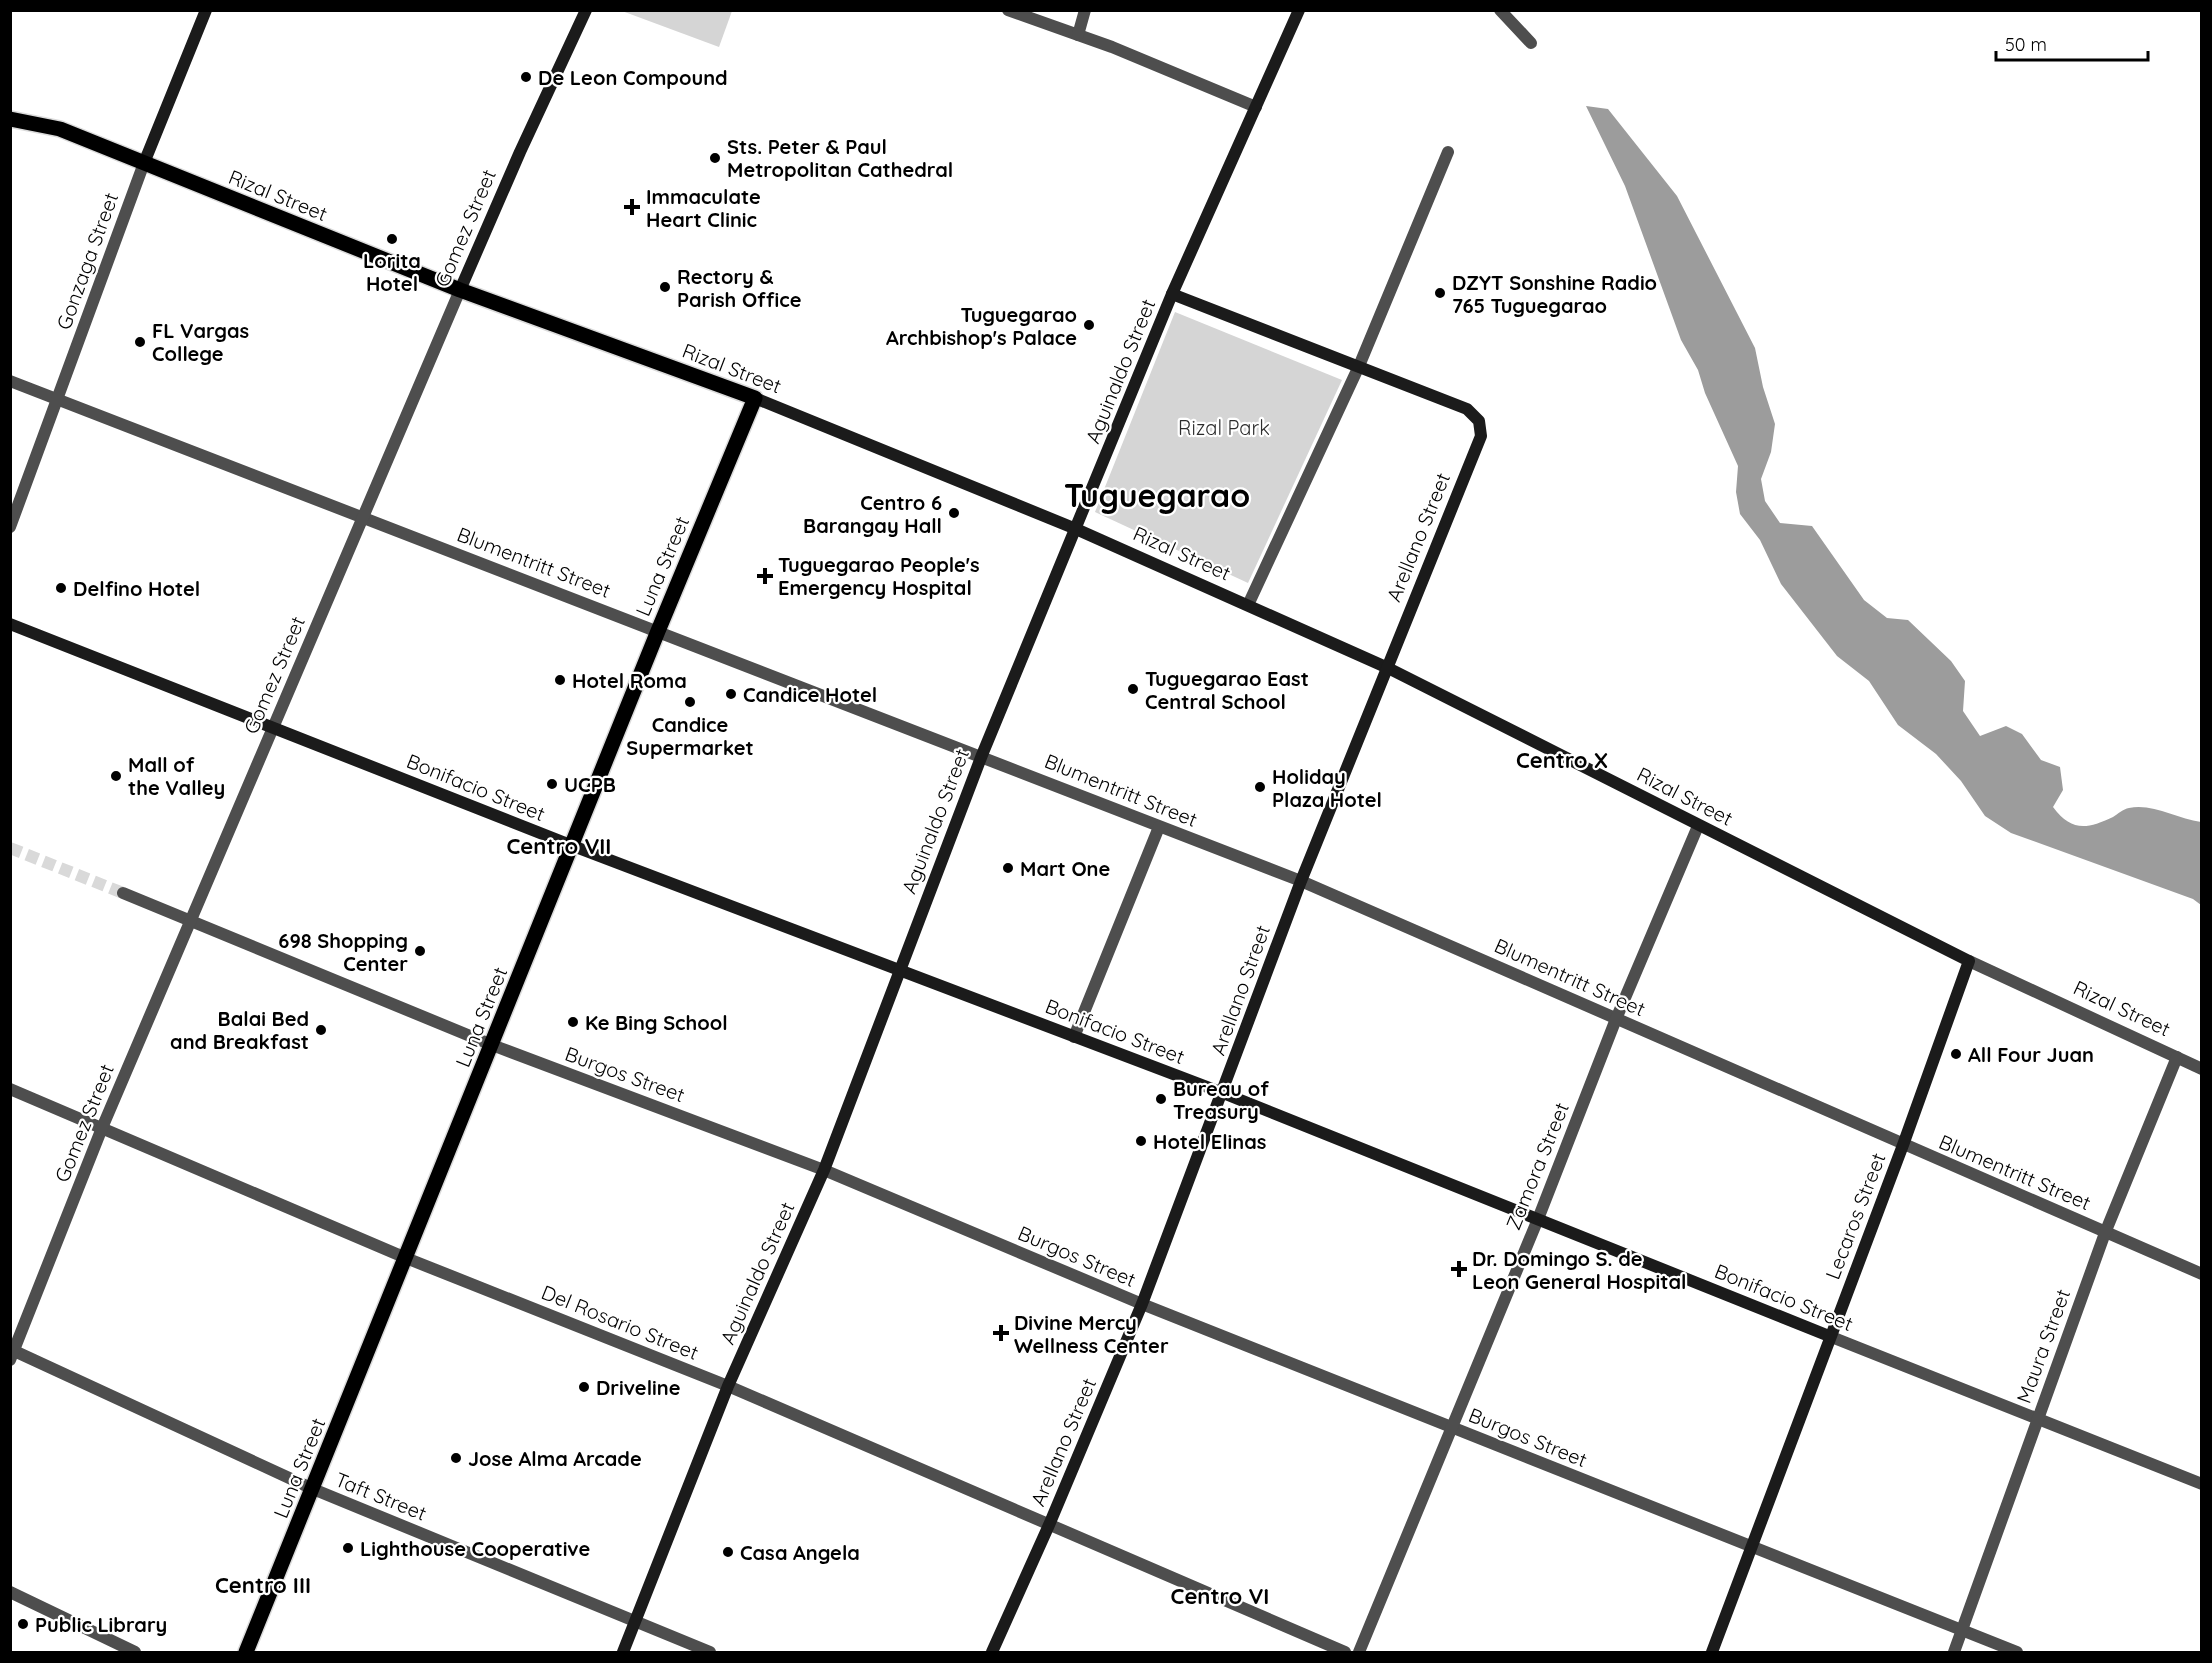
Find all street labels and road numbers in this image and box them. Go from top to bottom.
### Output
street label: Rizal Street [225,164,331,226]
street label: Gomez Street [429,165,501,291]
street label: Gonzaga Street [51,189,123,333]
street label: Aguinaldo Street [1080,295,1160,447]
street label: Rizal Street [679,338,785,398]
street label: Arellano Street [1381,469,1455,605]
street label: Luna Street [630,512,694,620]
street label: Rizal Street [1129,520,1235,586]
street label: Blumentritt Street [454,521,614,603]
street label: Gomez Street [238,612,310,738]
street label: Aguinaldo Street [896,745,974,897]
street label: Bonifacio Street [403,748,549,826]
street label: Blumentritt Street [1041,748,1201,832]
street label: Rizal Street [1633,761,1737,831]
street label: Arellano Street [1205,921,1275,1058]
street label: Blumentritt Street [1491,933,1649,1022]
street label: Luna Street [450,963,512,1071]
street label: Rizal Street [2070,975,2175,1041]
street label: Bonifacio Street [1042,993,1188,1069]
street label: Burgos Street [562,1041,688,1107]
street label: Gomez Street [49,1060,119,1186]
street label: Zamora Street [1500,1099,1574,1233]
street label: Blumentritt Street [1935,1129,2095,1215]
street label: Lecaros Street [1819,1149,1891,1283]
street label: Aguinaldo Street [714,1198,800,1348]
street label: Burgos Street [1014,1220,1140,1292]
street label: Bonifacio Street [1711,1258,1857,1336]
street label: Del Rosario Street [538,1279,702,1365]
street label: Maura Street [2011,1285,2075,1406]
street label: Arellano Street [1025,1374,1101,1510]
street label: Burgos Street [1465,1402,1591,1472]
street label: Luna Street [268,1414,330,1522]
street label: Taft Street [332,1466,431,1526]

